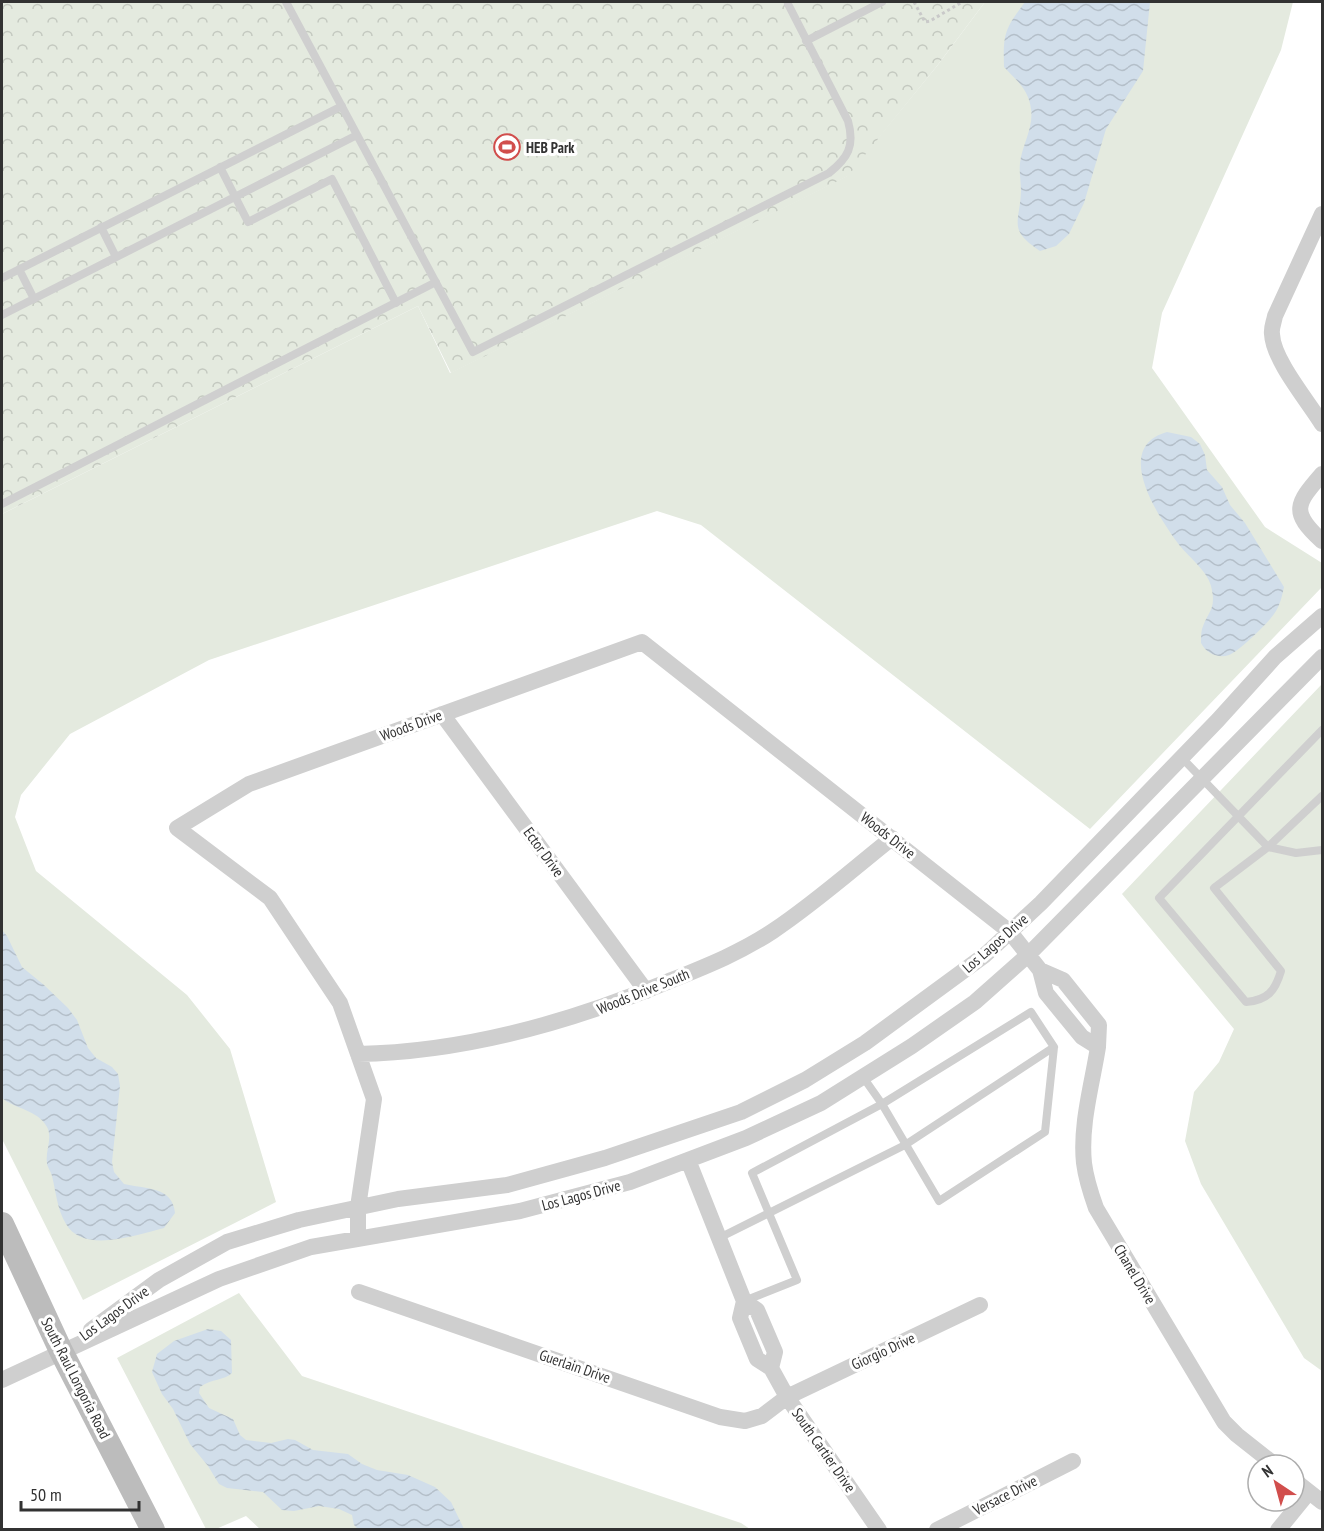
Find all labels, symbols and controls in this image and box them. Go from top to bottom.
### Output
sports icon: HEB Park [492,132,522,162]
place label: HEB Park [526,138,575,157]
street label: Woods Drive [377,705,445,745]
street label: Woods Drive [857,808,919,862]
street label: Ector Drive [520,823,568,881]
street label: Los Lagos Drive [958,909,1032,977]
street label: Woods Drive South [594,964,692,1018]
street label: Los Lagos Drive [540,1175,622,1215]
street label: Chanel Drive [1110,1241,1160,1307]
street label: Los Lagos Drive [76,1282,152,1344]
street label: South Raul Longoria Road [37,1314,115,1442]
street label: Giorgio Drive [848,1328,918,1374]
street label: Guerlain Drive [537,1345,613,1387]
street label: South Cartier Drive [788,1404,860,1496]
north arrow [1246,1453,1306,1513]
text: N [1258,1460,1277,1481]
street label: Versace Drive [969,1471,1040,1520]
scale bar [21,1474,140,1512]
text: 50 m [30,1483,62,1506]

